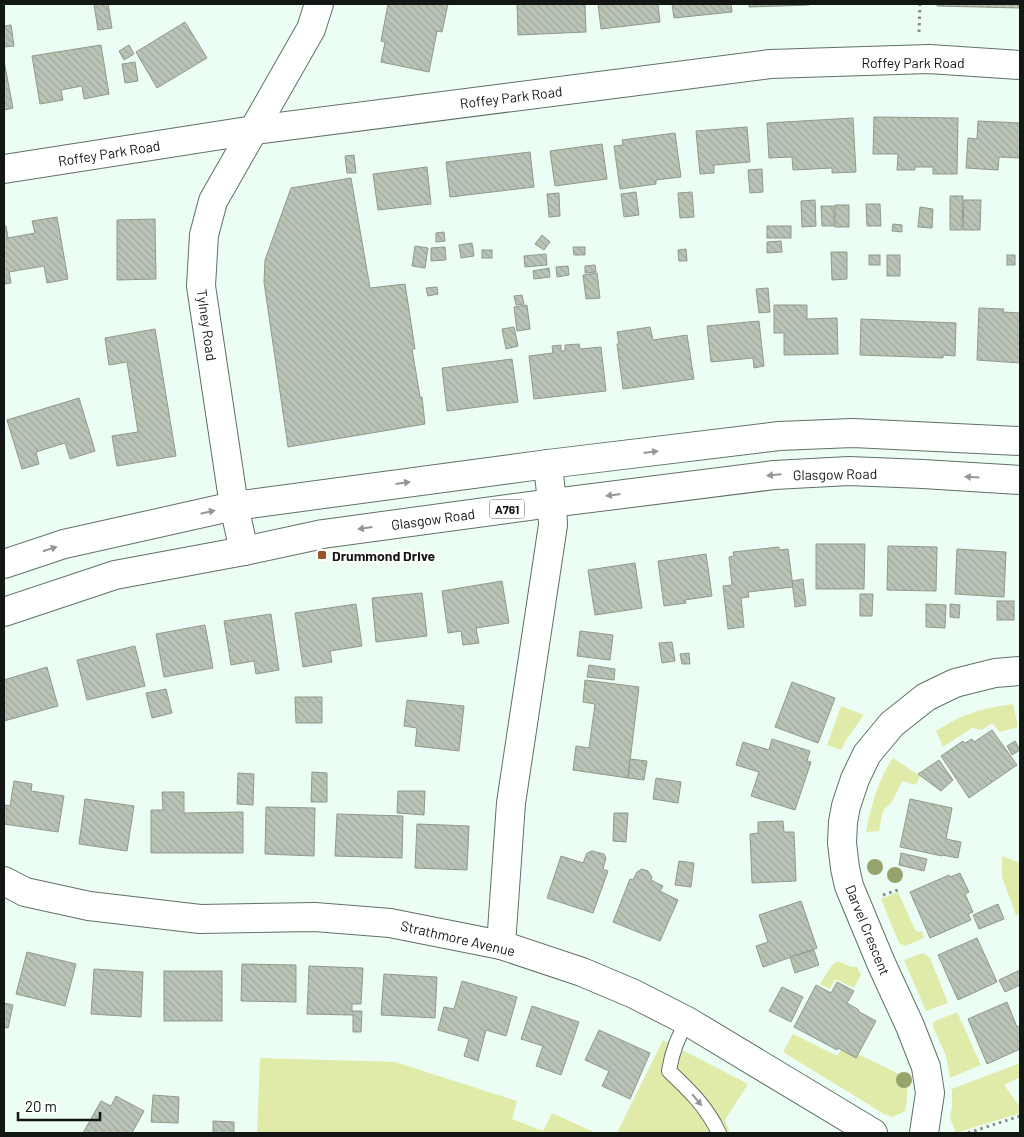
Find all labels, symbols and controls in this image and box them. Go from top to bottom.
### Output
street label: Roffey Park Road [861,54,965,71]
street label: Roffey Park Road [459,82,563,112]
street label: Roffey Park Road [57,137,161,169]
street label: Tylney Road [194,288,220,362]
one-way arrow [644,447,660,455]
street label: Glasgow Road [793,465,877,483]
one-way arrow [766,472,782,480]
one-way arrow [963,472,979,480]
one-way arrow [396,479,412,487]
one-way arrow [605,491,621,499]
road number: A761 [490,499,524,518]
street label: Glasgow Road [390,505,476,533]
one-way arrow [201,508,216,516]
one-way arrow [357,524,373,532]
one-way arrow [43,545,58,553]
place label: Drummond Drive [332,547,436,564]
marker: Drummond Drive [316,549,328,561]
street label: Darvel Crescent [842,882,894,978]
street label: Strathmore Avenue [399,917,517,959]
scale bar [18,1090,100,1122]
one-way arrow [691,1093,703,1105]
text: 20 m [25,1097,57,1115]

